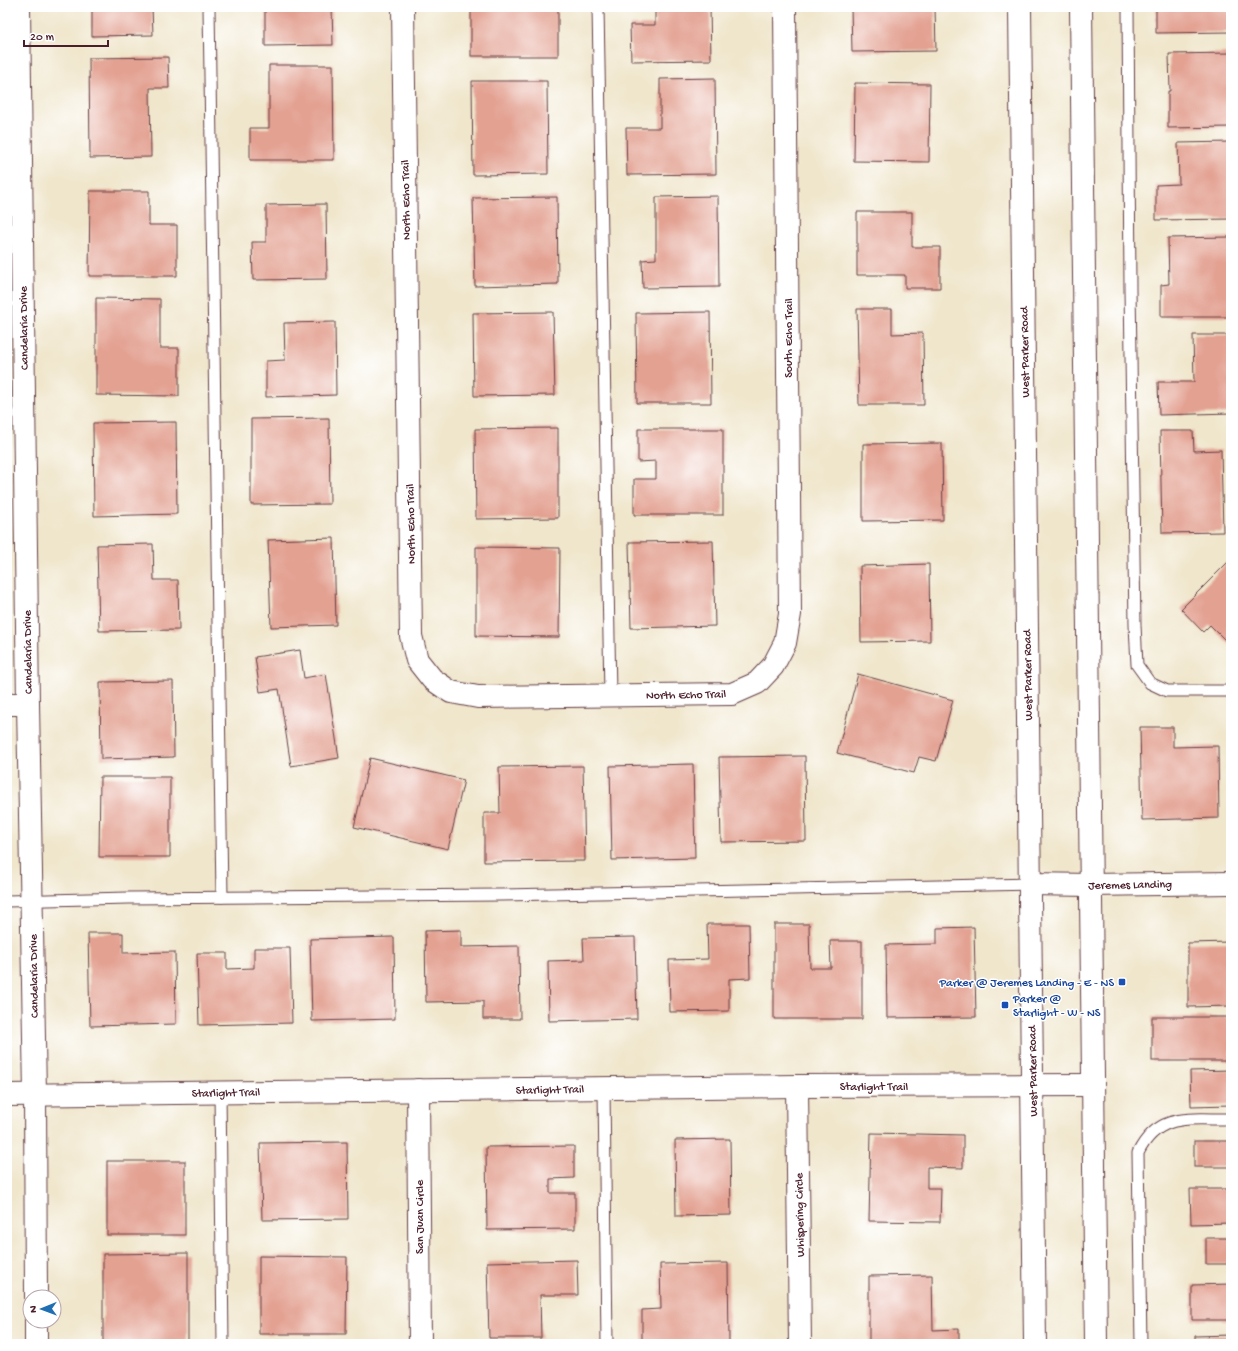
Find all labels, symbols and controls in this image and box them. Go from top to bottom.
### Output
scale bar [24,22,108,48]
text: 20 m [30,31,55,45]
street label: North Echo Trail [399,159,415,240]
street label: Candelaria Drive [17,285,33,370]
street label: South Echo Trail [783,298,797,378]
street label: West Parker Road [1018,305,1034,398]
street label: North Echo Trail [404,483,420,564]
street label: Candelaria Drive [21,609,37,694]
street label: West Parker Road [1021,628,1037,721]
street label: North Echo Trail [646,688,727,704]
street label: Jeremes Landing [1088,878,1172,894]
street label: Candelaria Drive [27,933,43,1018]
place label: Parker @ Jeremes Landing - E - NS [938,977,1114,991]
marker: Parker @ Jeremes Landing - E - NS [1117,977,1127,987]
place label: Parker @ Starlight - W - NS [1012,993,1101,1021]
marker: Parker @ Starlight - W - NS [1000,1000,1010,1010]
street label: West Parker Road [1026,1024,1042,1117]
street label: Starlight Trail [840,1081,909,1095]
street label: Starlight Trail [516,1083,585,1099]
street label: Starlight Trail [192,1086,261,1102]
street label: Whispering Circle [793,1172,809,1257]
street label: San Juan Circle [414,1179,428,1254]
north arrow [22,1289,62,1329]
text: N [28,1305,40,1313]

